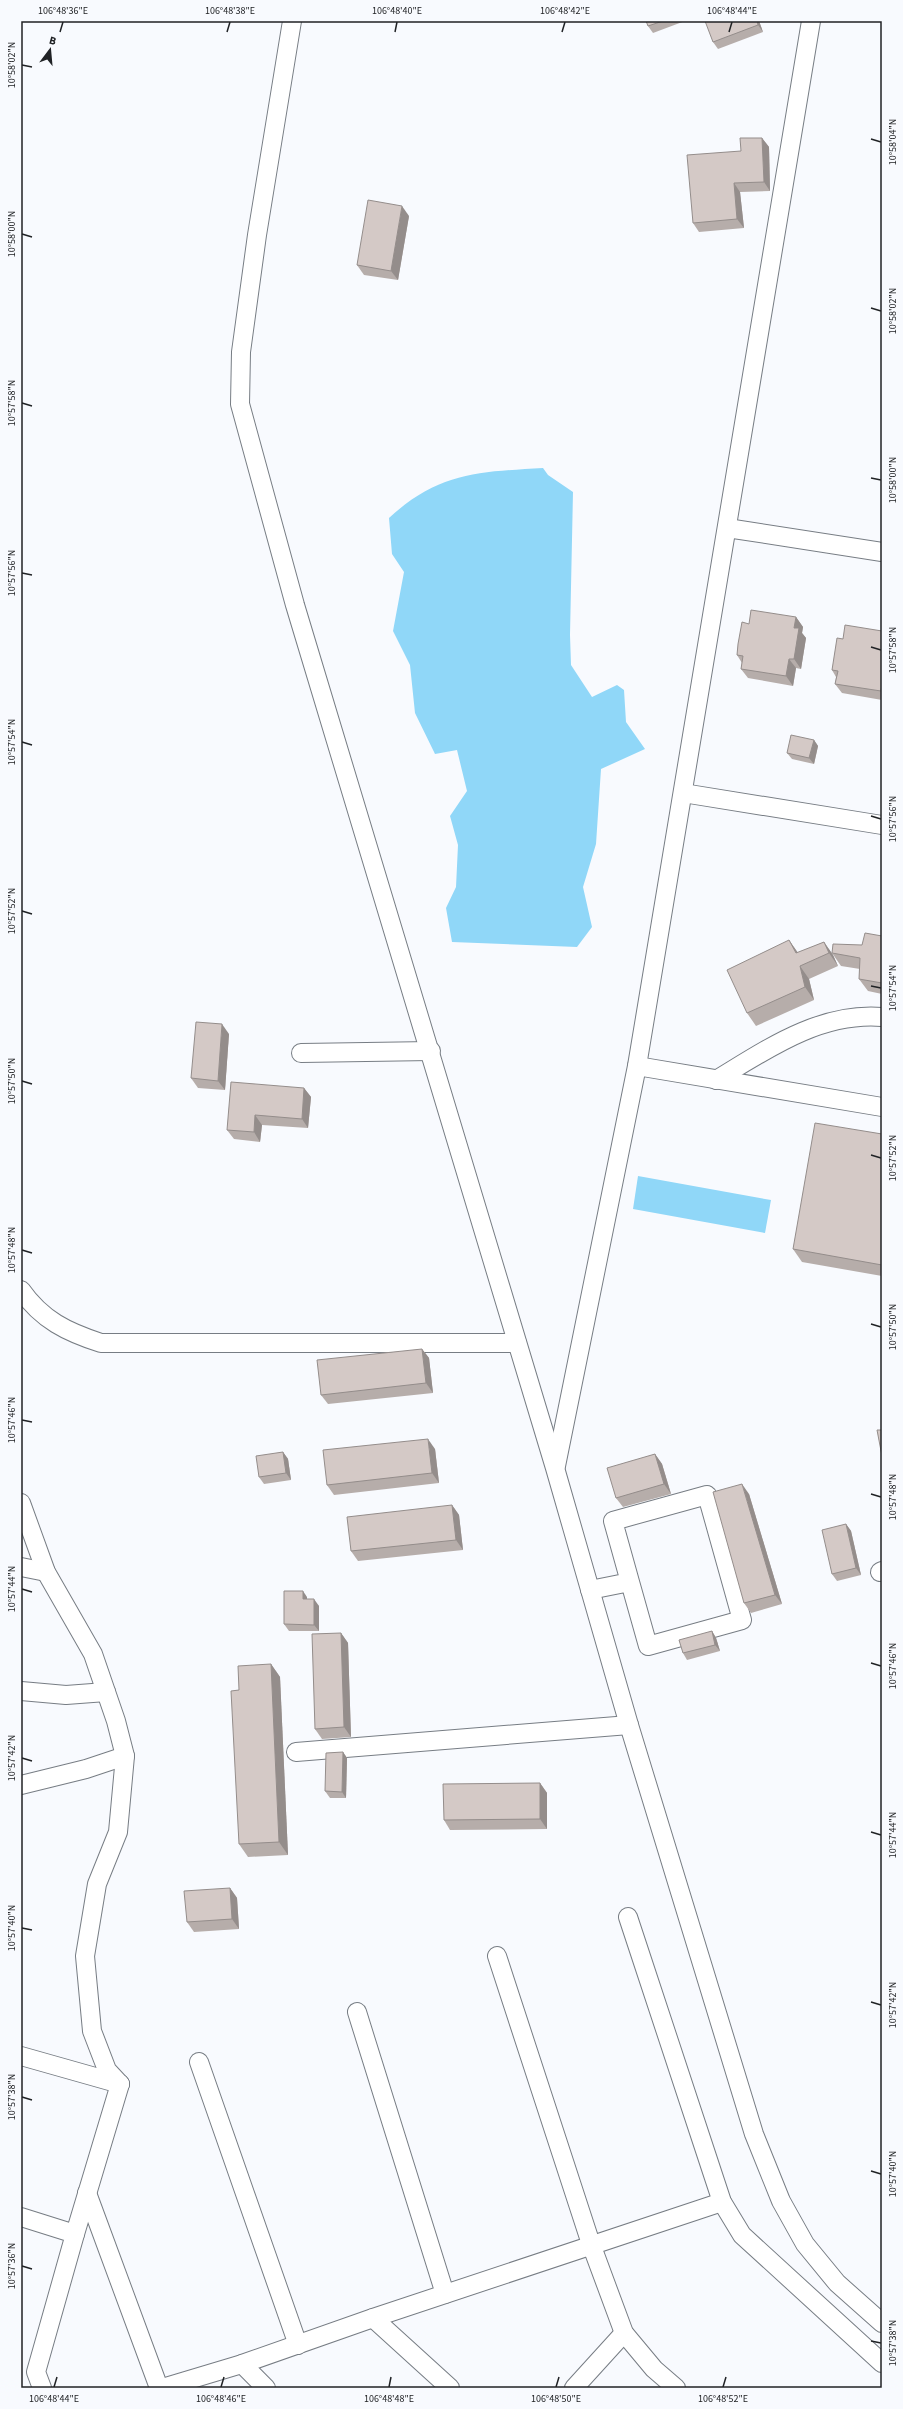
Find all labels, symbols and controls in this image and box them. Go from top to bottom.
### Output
text: 106°48'36"E [38,4,88,18]
text: 106°48'38"E [205,4,255,18]
text: 106°48'40"E [372,4,422,18]
text: 106°48'42"E [540,4,590,18]
text: 106°48'44"E [707,4,757,18]
north arrow [30,30,70,70]
text: B [47,33,58,49]
text: 10°58'02"N [5,42,19,88]
text: 10°58'04"N [886,119,900,165]
text: 10°58'00"N [5,211,19,257]
text: 10°58'02"N [886,288,900,334]
text: 10°57'58"N [5,380,19,426]
text: 10°58'00"N [886,457,900,503]
text: 10°57'56"N [5,550,19,596]
text: 10°57'58"N [886,627,900,673]
text: 10°57'54"N [5,719,19,765]
text: 10°57'56"N [886,796,900,842]
text: 10°57'52"N [5,888,19,934]
text: 10°57'54"N [886,965,900,1011]
text: 10°57'50"N [5,1058,19,1104]
text: 10°57'52"N [886,1135,900,1181]
text: 10°57'48"N [5,1227,19,1273]
text: 10°57'50"N [886,1304,900,1350]
text: 10°57'46"N [5,1397,19,1443]
text: 10°57'48"N [886,1474,900,1520]
text: 10°57'44"N [5,1566,19,1612]
text: 10°57'46"N [886,1643,900,1689]
text: 10°57'42"N [5,1735,19,1781]
text: 10°57'44"N [886,1812,900,1858]
text: 10°57'40"N [5,1905,19,1951]
text: 10°57'42"N [886,1982,900,2028]
text: 10°57'38"N [5,2074,19,2120]
text: 10°57'40"N [886,2151,900,2197]
text: 10°57'36"N [5,2243,19,2289]
text: 10°57'38"N [886,2320,900,2366]
text: 106°48'44"E [29,2392,79,2406]
text: 106°48'46"E [196,2392,246,2406]
text: 106°48'48"E [364,2392,414,2406]
text: 106°48'50"E [531,2392,581,2406]
text: 106°48'52"E [698,2392,748,2406]

